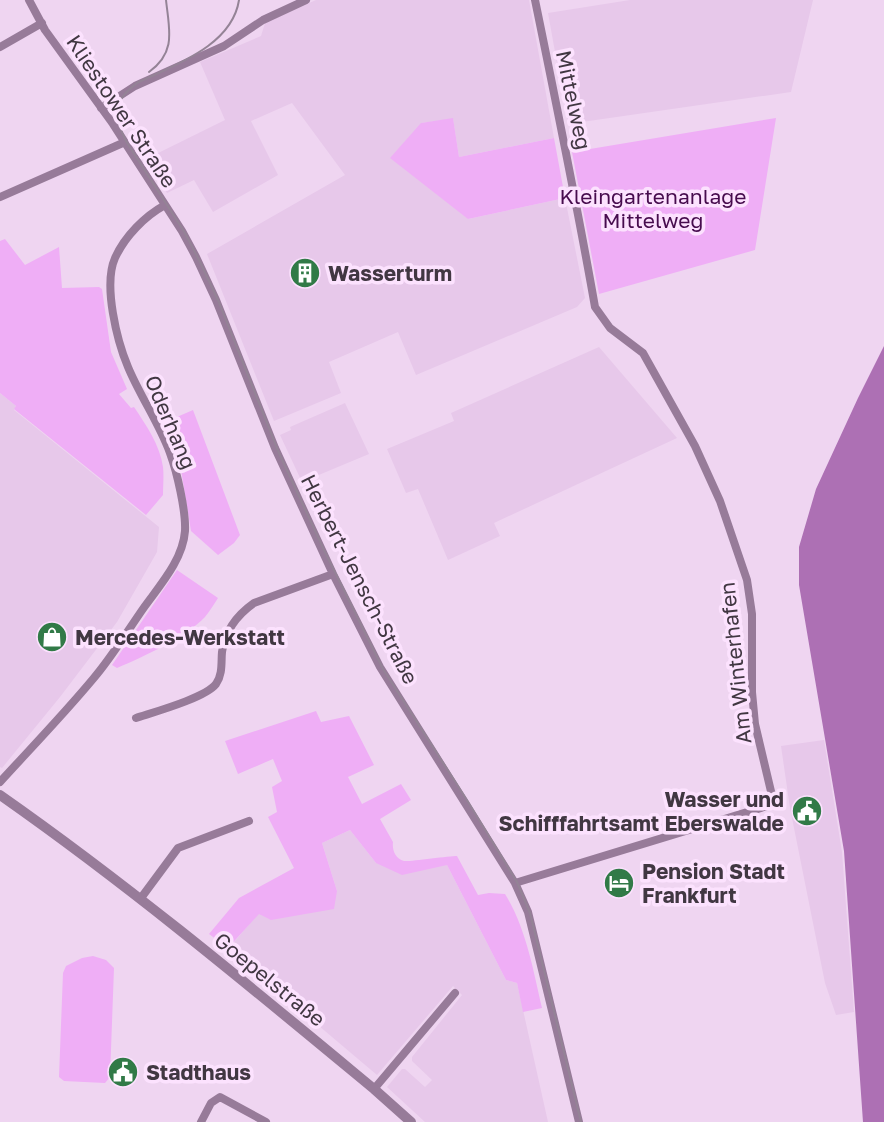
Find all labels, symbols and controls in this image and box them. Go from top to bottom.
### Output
street label: Kliestower Straße [61,30,183,192]
street label: Mittelweg [551,48,597,152]
park label: Kleingartenanlage Mittelweg [560,183,746,233]
building icon: Wasserturm [288,256,322,290]
place label: Wasserturm [328,260,452,286]
street label: Oderhang [140,371,202,473]
street label: Herbert-Jensch-Straße [296,470,424,688]
street label: Am Winterhafen [714,581,756,745]
shop icon: Mercedes-Werkstatt [35,620,69,654]
place label: Mercedes-Werkstatt [75,624,285,650]
place label: Wasser und Schifffahrtsamt Eberswalde [499,786,784,836]
public building icon: Wasser und Schifffahrtsamt Eberswalde [790,794,824,828]
place label: Pension Stadt Frankfurt [642,858,785,908]
hotel icon: Pension Stadt Frankfurt [602,866,636,900]
street label: Goepelstraße [209,926,331,1032]
public building icon: Stadthaus [106,1055,140,1089]
place label: Stadthaus [146,1059,251,1085]

